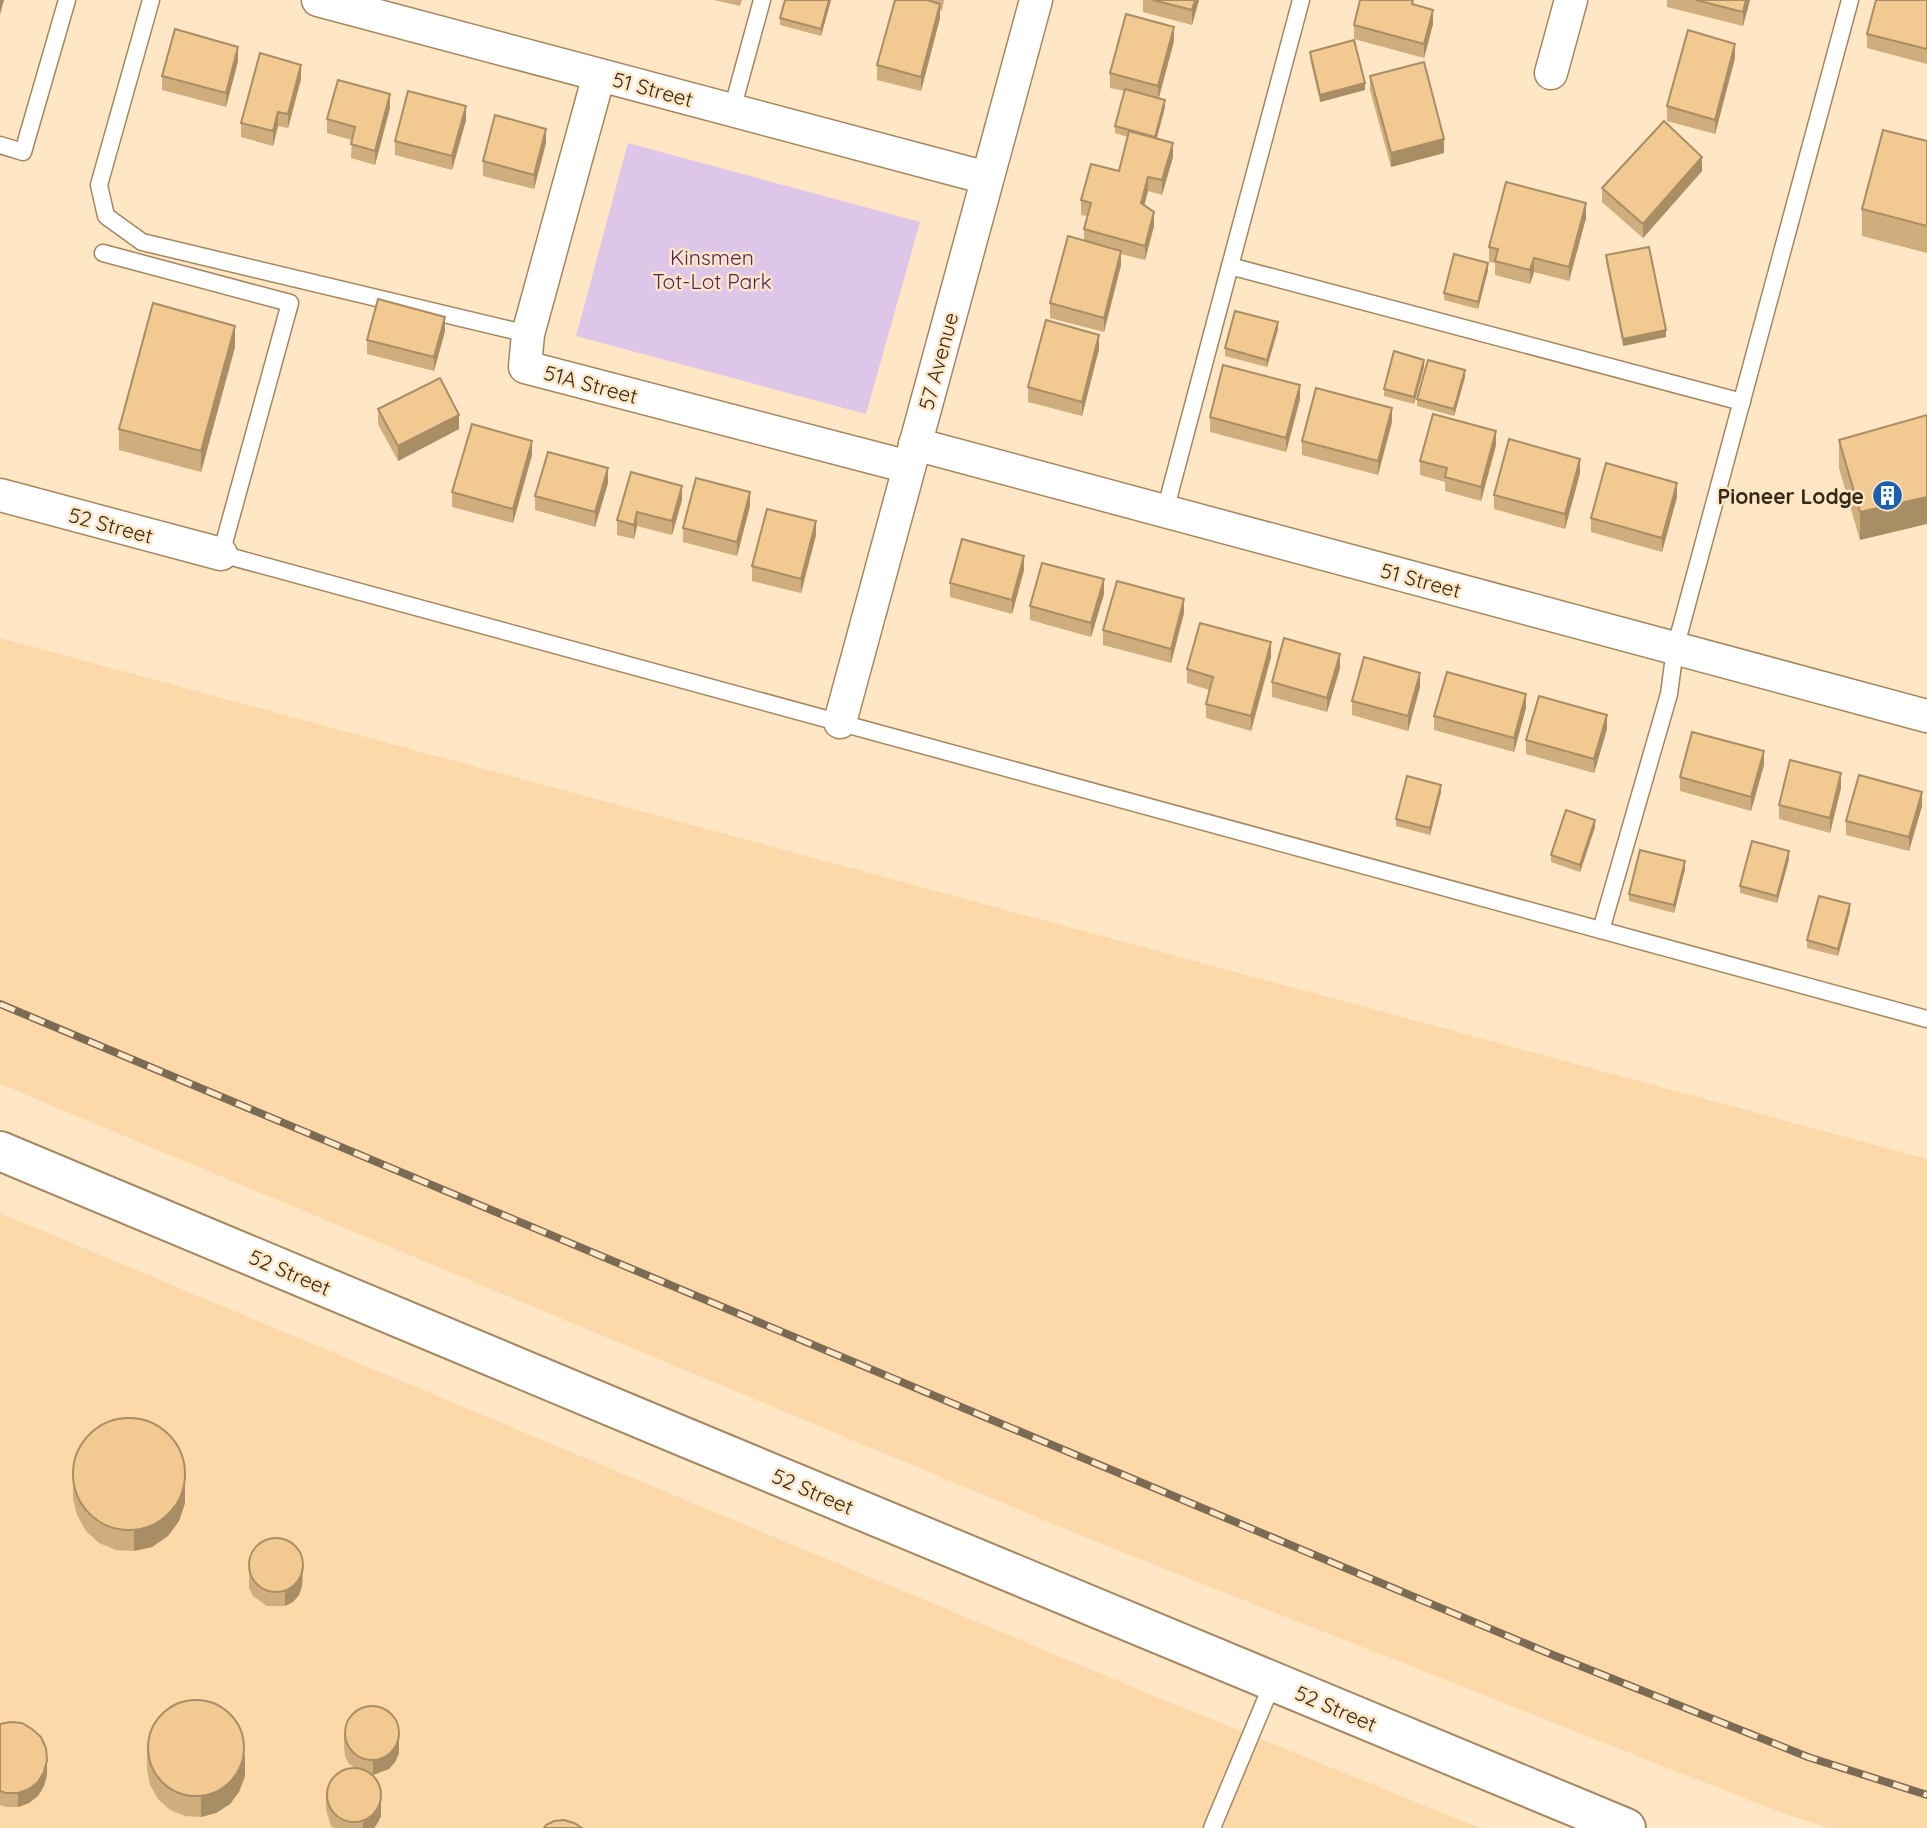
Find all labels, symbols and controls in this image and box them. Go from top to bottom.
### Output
street label: 51 Street [610,66,696,112]
park label: Kinsmen Tot-Lot Park [652,244,772,294]
street label: 57 Avenue [913,309,963,413]
street label: 51A Street [541,359,641,409]
building icon: Pioneer Lodge [1870,479,1904,513]
place label: Pioneer Lodge [1718,483,1864,509]
street label: 52 Street [66,501,156,549]
street label: 51 Street [1378,557,1464,603]
street label: 52 Street [245,1243,335,1301]
street label: 52 Street [768,1462,858,1520]
street label: 52 Street [1291,1679,1381,1737]

